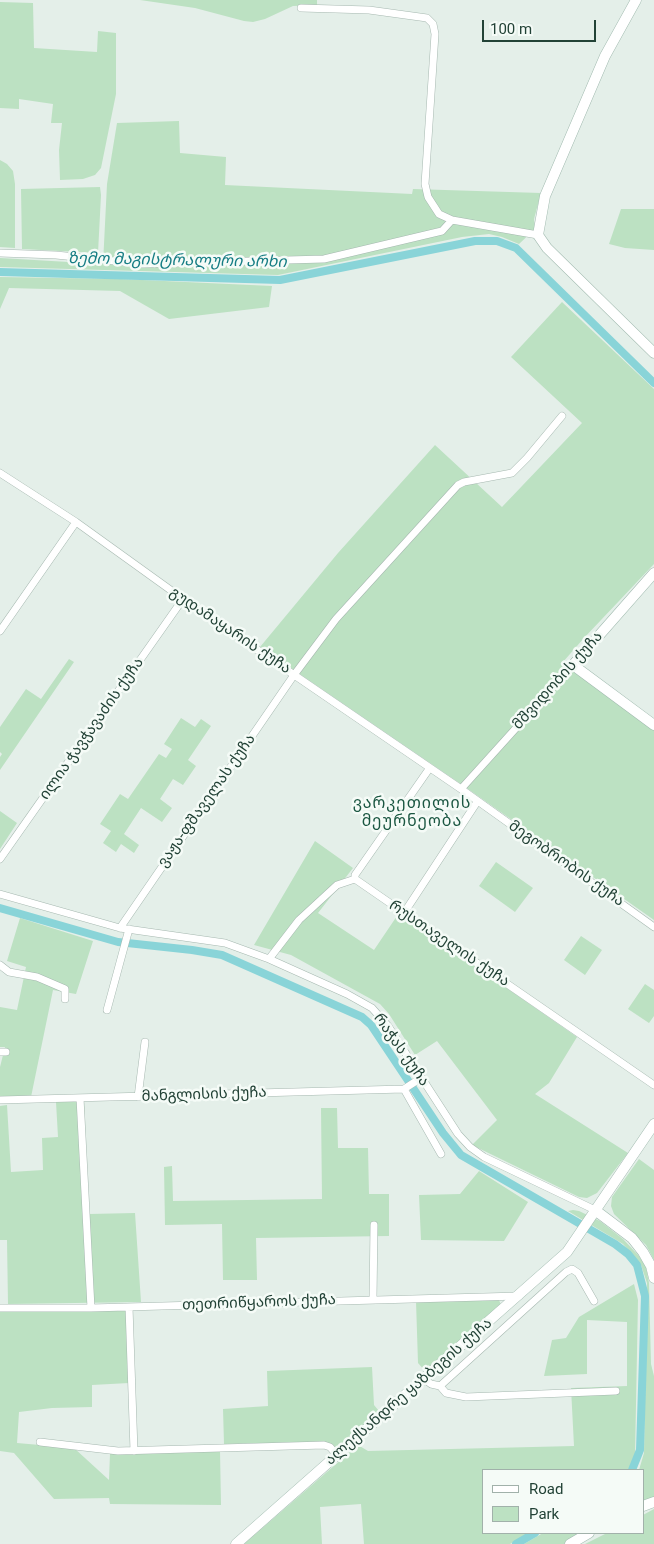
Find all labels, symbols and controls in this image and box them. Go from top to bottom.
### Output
scale bar [484,10,598,42]
text: 100 m [490,20,532,38]
water label: ზემო მაგისტრალური არხი [67,249,287,273]
street label: გუდამაყარის ქუჩა [166,584,294,678]
street label: მშვიდობის ქუჩა [509,628,607,734]
street label: ილია ჭავჭავაძის ქუჩა [36,655,148,803]
street label: ვაჟა-ფშაველას ქუჩა [154,731,260,871]
district label: ვარკეთილის მეურნეობა [351,794,473,832]
street label: მეგობრობის ქუჩა [505,817,627,911]
street label: რუსთაველის ქუჩა [385,897,513,991]
street label: რაჭას ქუჩა [369,1010,433,1090]
street label: მანგლისის ქუჩა [141,1084,267,1106]
street label: თეთრიწყაროს ქუჩა [182,1291,336,1315]
street label: ალექსანდრე ყაზბეგის ქუჩა [322,1315,496,1469]
legend [482,1469,644,1534]
text: Road [529,1480,563,1498]
text: Park [529,1505,559,1523]

